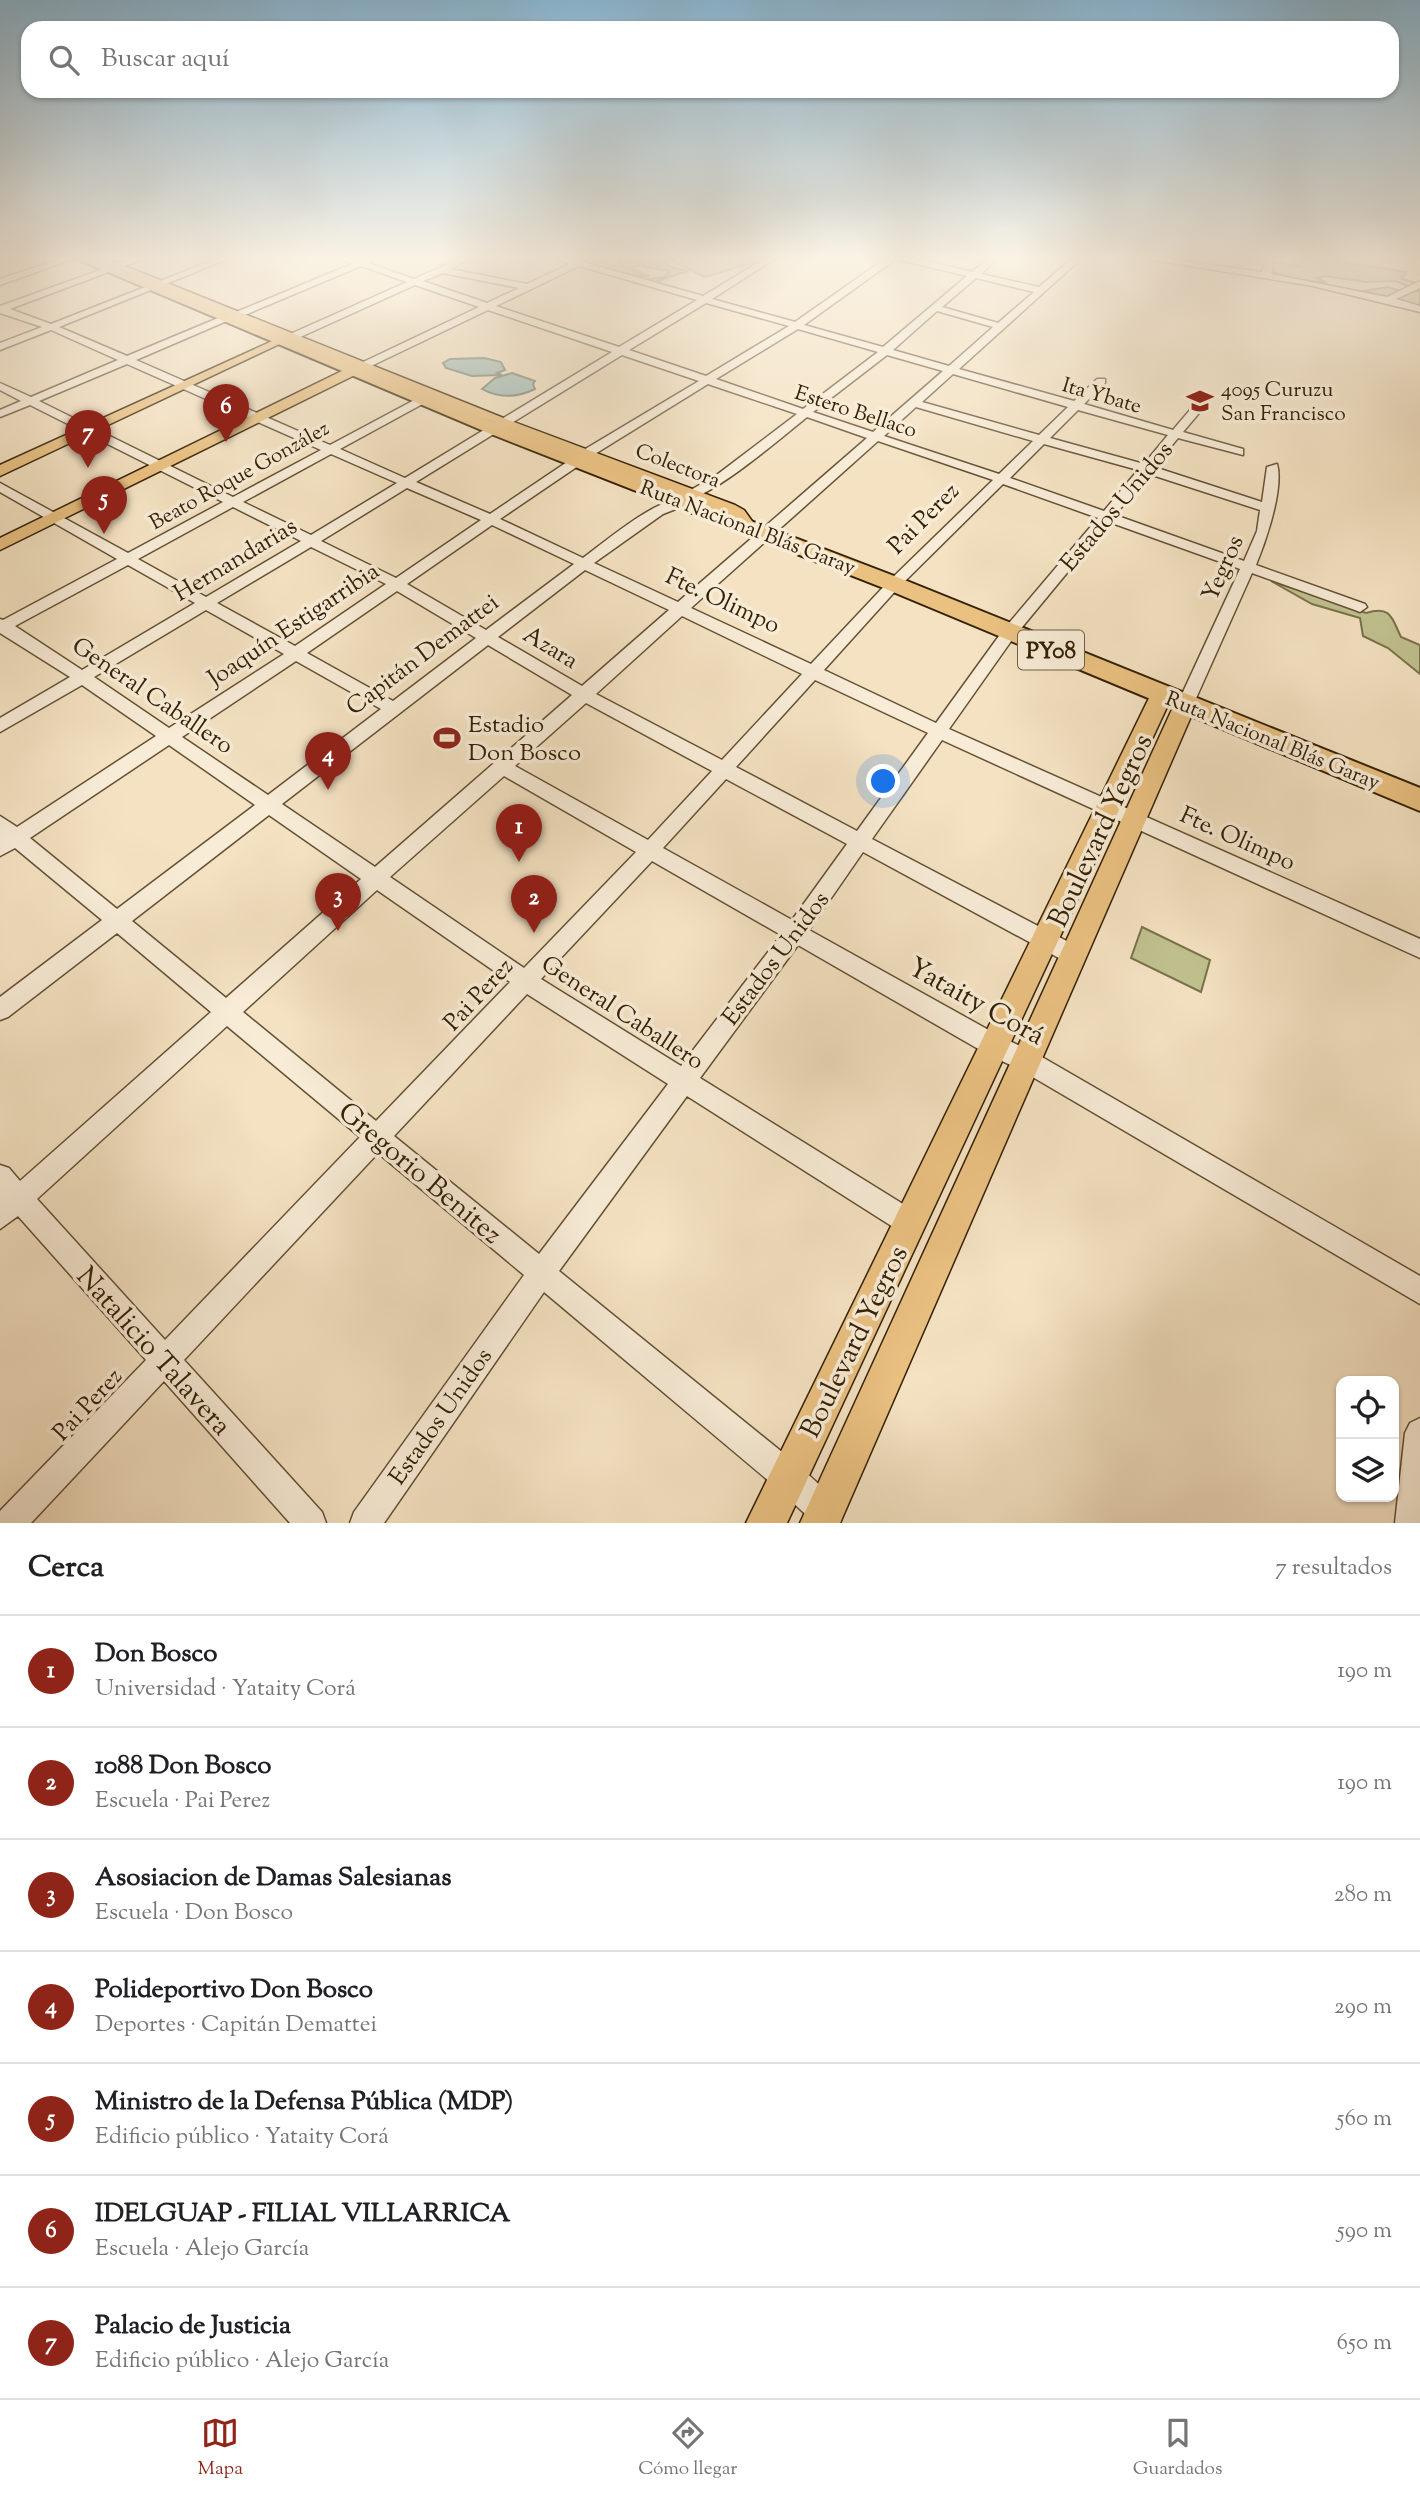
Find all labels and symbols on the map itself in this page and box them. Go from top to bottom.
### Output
street label: Ita Ybate [1058,371,1145,423]
place label: 4095 Curuzu San Francisco [1221,376,1346,430]
street label: Estero Bellaco [790,379,920,447]
pin: 6 [203,384,249,442]
school or university icon: 4095 Curuzu San Francisco [1185,386,1215,416]
pin: 7 [65,410,111,468]
street label: Beato Roque González [145,415,335,539]
street label: Estados Unidos [1053,435,1182,580]
street label: Colectora [630,437,724,497]
street label: Ruta Nacional Blás Garay [635,474,860,584]
pin: 5 [81,476,127,534]
street label: Pai Perez [881,476,968,563]
street label: Hernandarias [168,510,304,611]
street label: Yegros [1194,530,1253,607]
street label: Joaquín Estigarribia [200,555,387,697]
street label: Fte. Olimpo [659,560,785,643]
street label: Capitán Demattei [340,587,507,724]
street label: Azara [516,619,584,679]
street label: General Caballero [64,630,239,763]
road number: PY08 [1018,630,1084,670]
street label: Ruta Nacional Blás Garay [1161,685,1384,799]
place label: Estadio Don Bosco [468,709,581,771]
sports icon: Estadio Don Bosco [432,723,462,753]
street label: Boulevard Yegros [1039,728,1164,935]
pin: 4 [305,732,351,790]
your location [866,764,900,798]
street label: Fte. Olimpo [1174,799,1300,880]
pin: 1 [496,804,542,862]
pin: 3 [315,873,361,931]
pin: 2 [511,875,557,933]
street label: Estados Unidos [715,885,838,1033]
street label: General Caballero [534,948,710,1079]
street label: Yataity Corá [900,949,1051,1057]
street label: Pai Perez [437,951,522,1040]
street label: Gregorio Benitez [328,1094,510,1255]
street label: Boulevard Yegros [792,1239,920,1445]
street label: Natalicio Talavera [66,1259,240,1446]
street label: Estados Unidos [382,1342,502,1493]
street label: Pai Perez [46,1361,131,1450]

